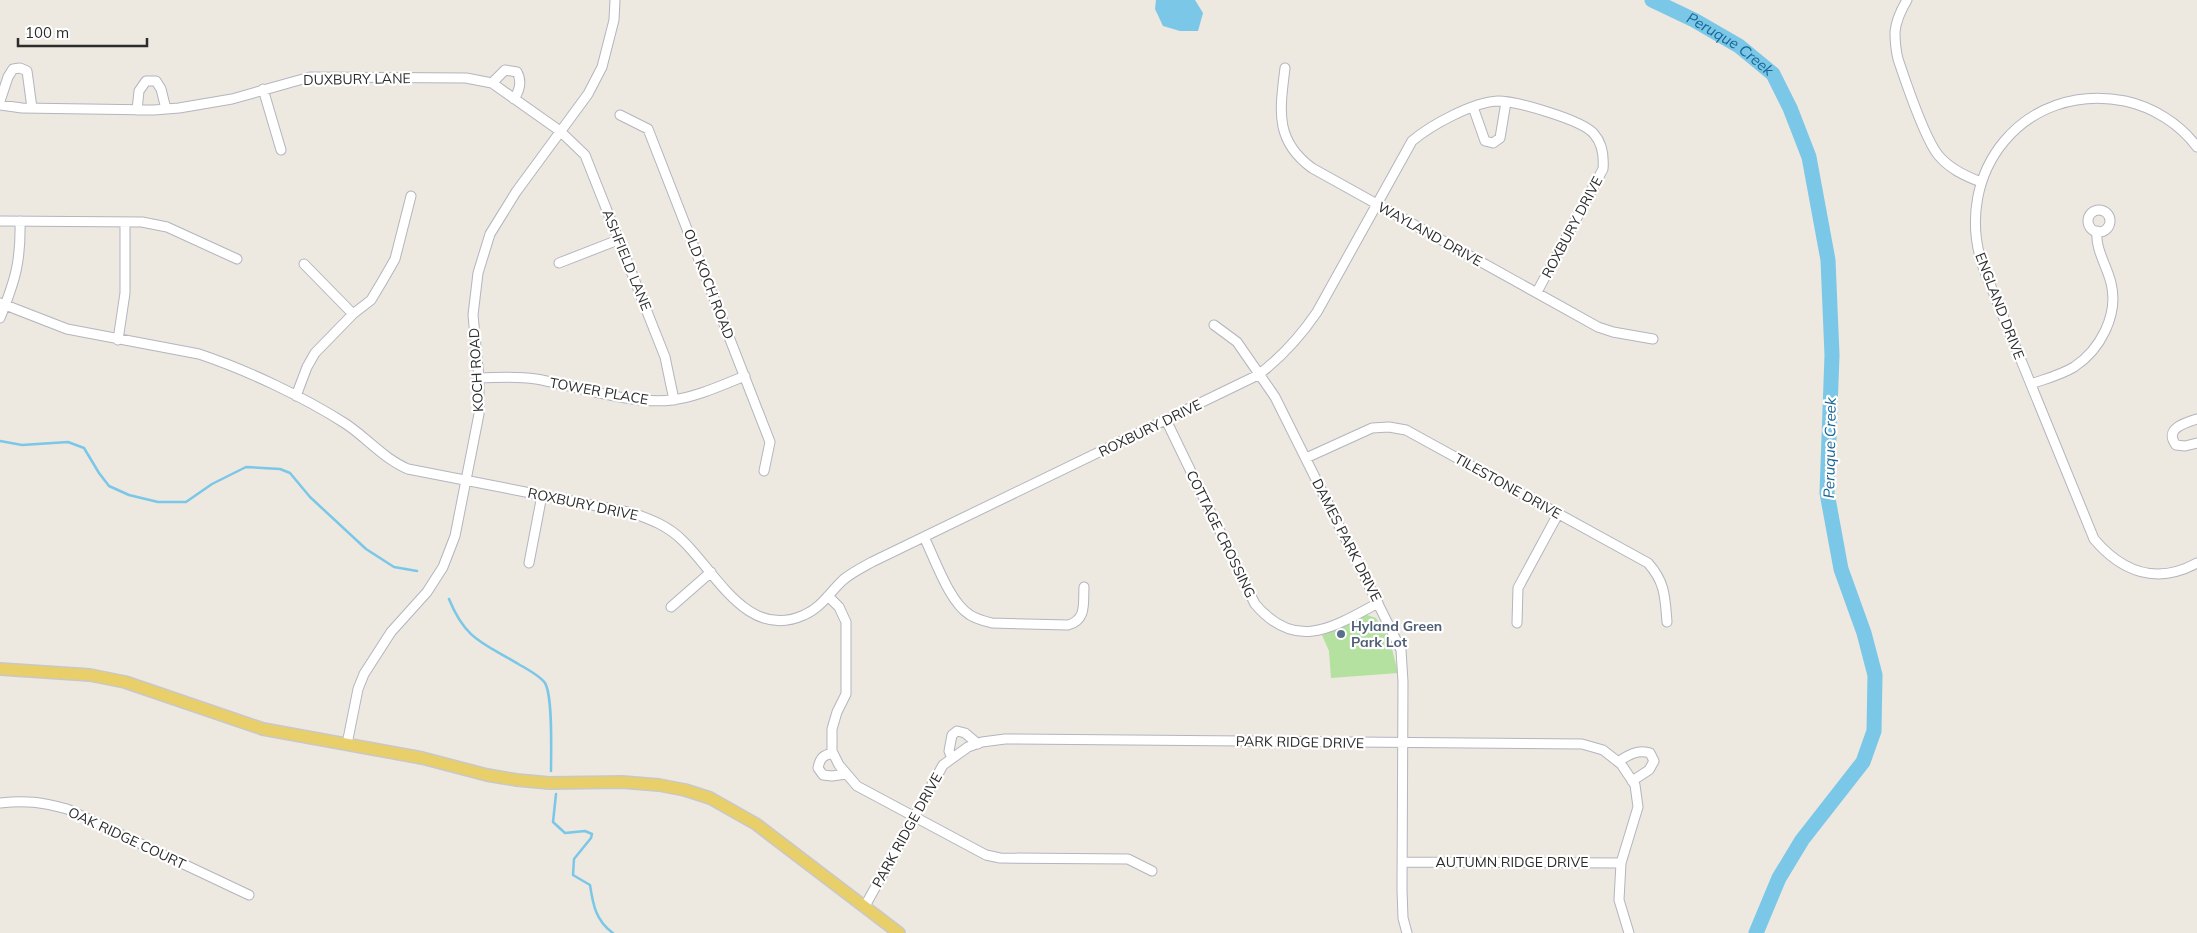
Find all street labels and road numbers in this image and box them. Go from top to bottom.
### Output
street label: DUXBURY LANE [303,69,411,89]
street label: ROXBURY DRIVE [1538,173,1606,281]
street label: WAYLAND DRIVE [1375,198,1485,270]
street label: ASHFIELD LANE [599,207,655,313]
street label: OLD KOCH ROAD [680,226,738,342]
street label: ENGLAND DRIVE [1971,250,2029,362]
street label: KOCH ROAD [465,327,487,413]
street label: TOWER PLACE [548,373,650,409]
street label: ROXBURY DRIVE [1096,395,1204,461]
street label: TILESTONE DRIVE [1452,449,1564,523]
street label: COTTAGE CROSSING [1182,467,1260,601]
street label: DAMES PARK DRIVE [1308,476,1386,604]
street label: ROXBURY DRIVE [526,484,640,524]
street label: PARK RIDGE DRIVE [1236,732,1364,752]
street label: PARK RIDGE DRIVE [868,770,946,890]
street label: OAK RIDGE COURT [65,803,189,873]
street label: AUTUMN RIDGE DRIVE [1436,853,1588,871]

